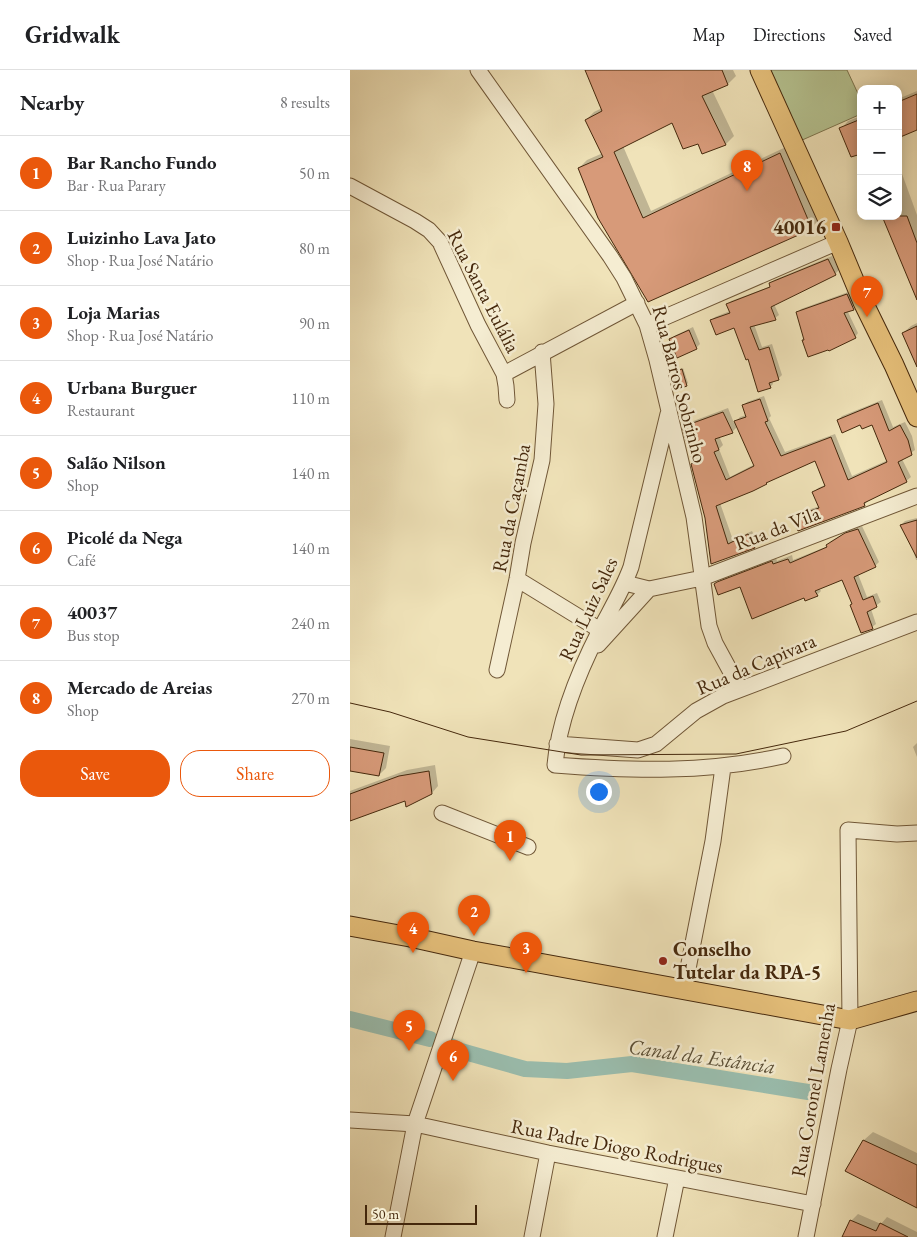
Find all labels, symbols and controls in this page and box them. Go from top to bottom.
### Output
text: Gridwalk [25,19,120,50]
text: Map [693,23,725,46]
text: Directions [753,23,825,46]
text: Saved [853,23,892,46]
map controls [857,85,902,220]
button: + [857,85,902,130]
text: Nearby [20,89,84,116]
text: 8 results [280,92,330,113]
button: − [857,130,902,175]
text: Bar Rancho Fundo [67,150,216,175]
pin: 8 [731,150,763,191]
text: 1 [32,163,40,184]
text: 50 m [299,163,330,184]
text: Bar · Rua Parary [67,175,166,196]
button: layers [857,175,902,220]
place label: 40016 [773,214,826,240]
marker: 40016 [830,221,842,233]
text: Luizinho Lava Jato [67,225,216,250]
street label: Rua Santa Eulália [442,225,526,357]
text: 2 [32,238,40,259]
text: 80 m [299,238,330,259]
text: Shop · Rua José Natário [67,250,214,271]
pin: 7 [851,276,883,317]
text: Loja Marias [67,300,160,325]
street label: Rua Barros Sobrinho [646,302,714,466]
text: 3 [32,313,40,334]
text: 90 m [299,313,330,334]
text: Shop · Rua José Natário [67,325,214,346]
text: Urbana Burguer [67,375,197,400]
text: 4 [32,388,40,409]
text: 110 m [291,388,330,409]
text: Restaurant [67,400,135,421]
street label: Rua da Caçamba [486,442,536,574]
text: Salão Nilson [67,450,166,475]
text: 5 [32,463,40,484]
text: 140 m [291,463,330,484]
text: Shop [67,475,99,496]
street label: Rua da Vila [731,500,823,556]
text: Picolé da Nega [67,525,183,550]
text: 6 [32,538,40,559]
text: 140 m [291,538,330,559]
text: Café [67,550,96,571]
street label: Rua Luiz Sales [553,553,623,665]
text: 40037 [67,600,117,625]
text: 7 [32,613,40,634]
text: 240 m [291,613,330,634]
text: Bus stop [67,625,120,646]
street label: Rua da Capivara [692,627,820,701]
text: Mercado de Areias [67,675,212,700]
text: 8 [32,688,40,709]
text: 270 m [291,688,330,709]
text: Shop [67,700,99,721]
button: Save [20,750,170,797]
button: Share [180,750,330,797]
your location [586,779,612,805]
pin: 1 [494,820,526,861]
pin: 2 [458,895,490,936]
pin: 4 [397,912,429,953]
pin: 3 [510,932,542,973]
place label: Conselho Tutelar da RPA-5 [673,936,821,985]
marker: Conselho Tutelar da RPA-5 [657,955,669,967]
street label: Rua Coronel Lamenha [785,1001,841,1179]
pin: 5 [393,1010,425,1051]
water label: Canal da Estância [627,1032,777,1080]
pin: 6 [437,1040,469,1081]
street label: Rua Padre Diogo Rodrigues [509,1113,725,1179]
scale bar [365,1202,478,1225]
text: 50 m [372,1205,399,1223]

